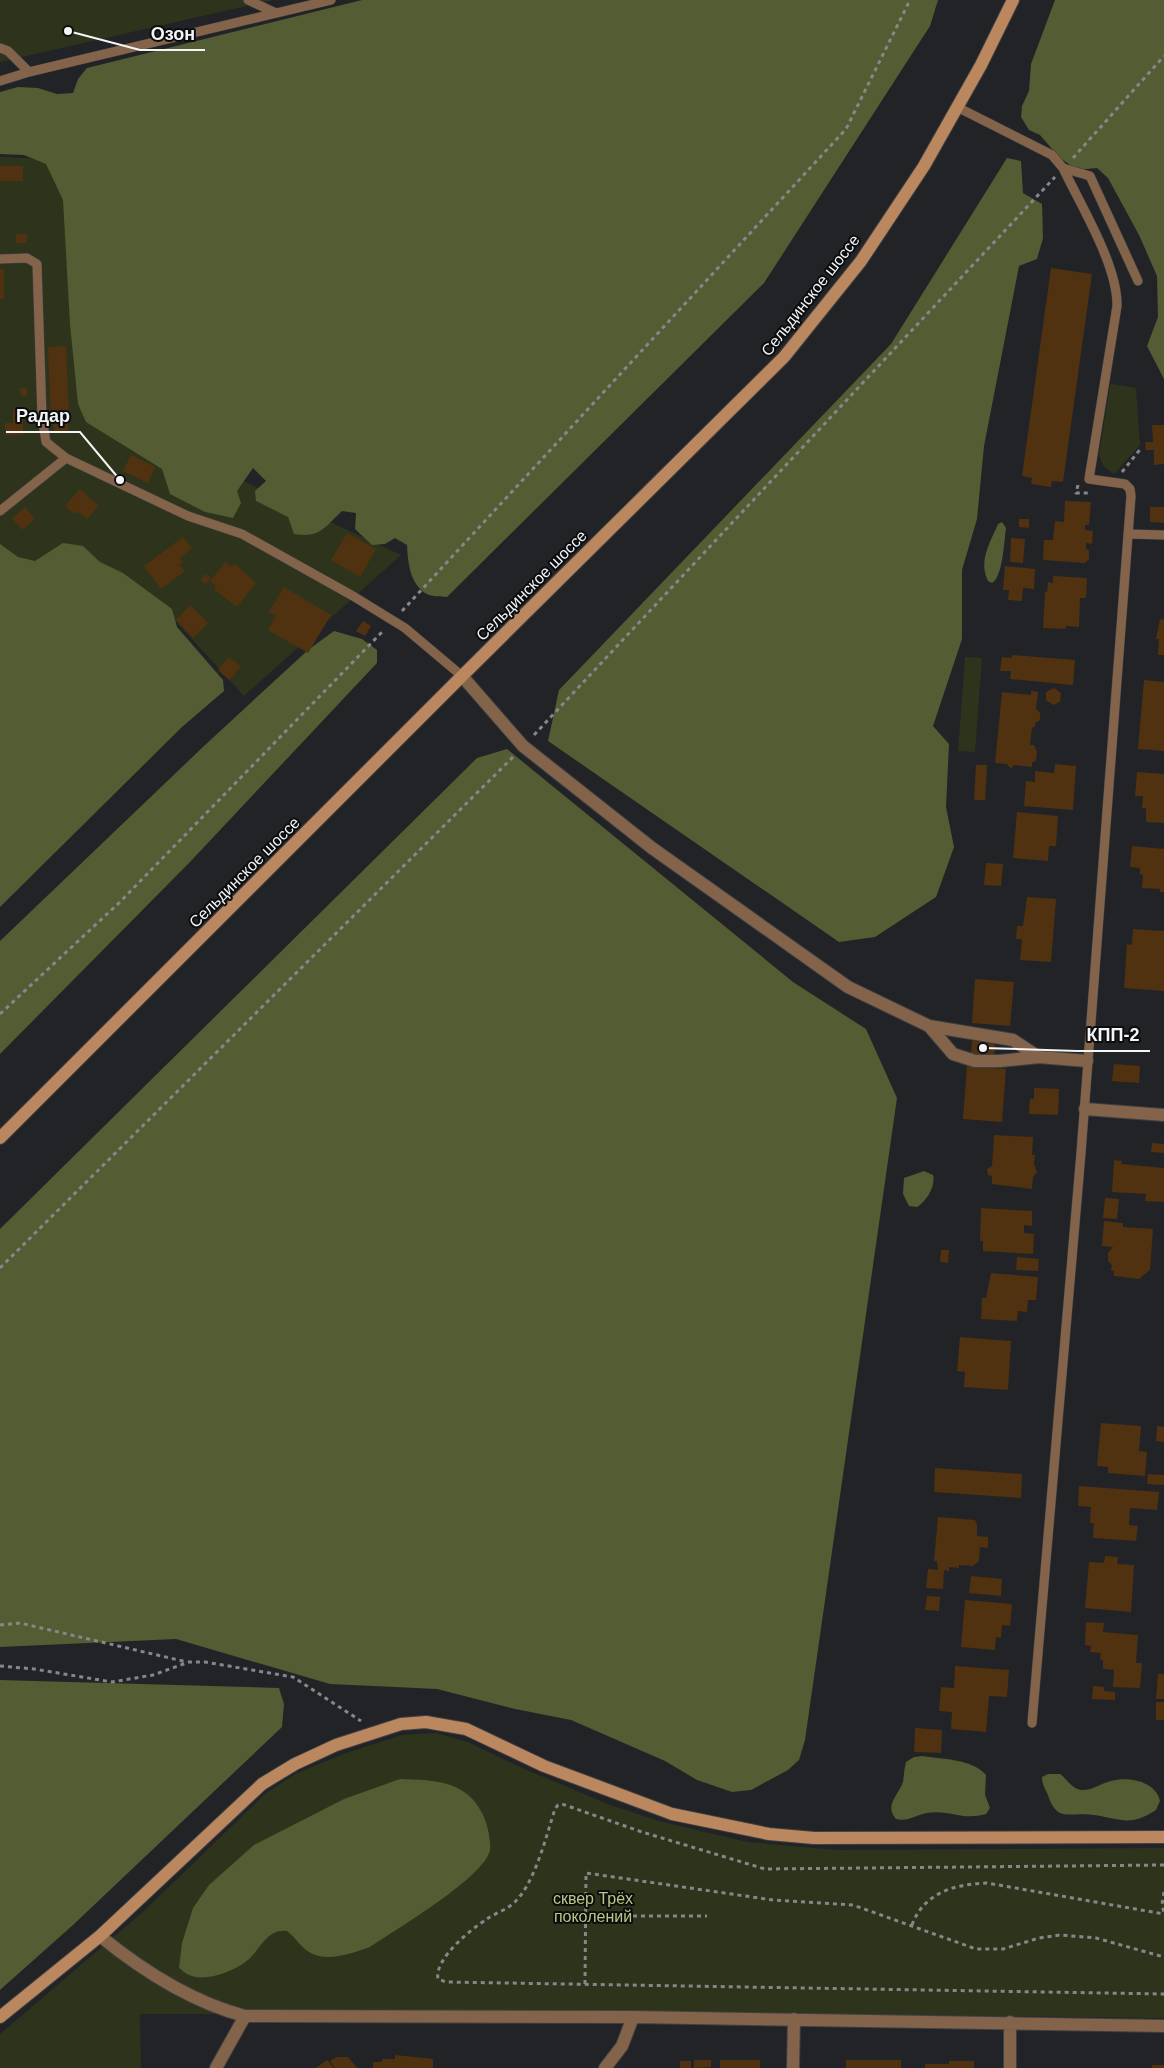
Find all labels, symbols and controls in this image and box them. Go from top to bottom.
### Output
callout: Озон [140,17,205,50]
text: Озон [151,24,195,44]
street label: Сельдинское шоссе [758,231,863,359]
callout: Радар [6,399,80,432]
text: Радар [16,406,70,426]
street label: Сельдинское шоссе [473,527,590,644]
street label: Сельдинское шоссе [186,814,303,931]
callout: КПП-2 [1077,1018,1150,1051]
text: КПП-2 [1087,1025,1139,1045]
park label: сквер Трёх поколений [553,1890,633,1925]

